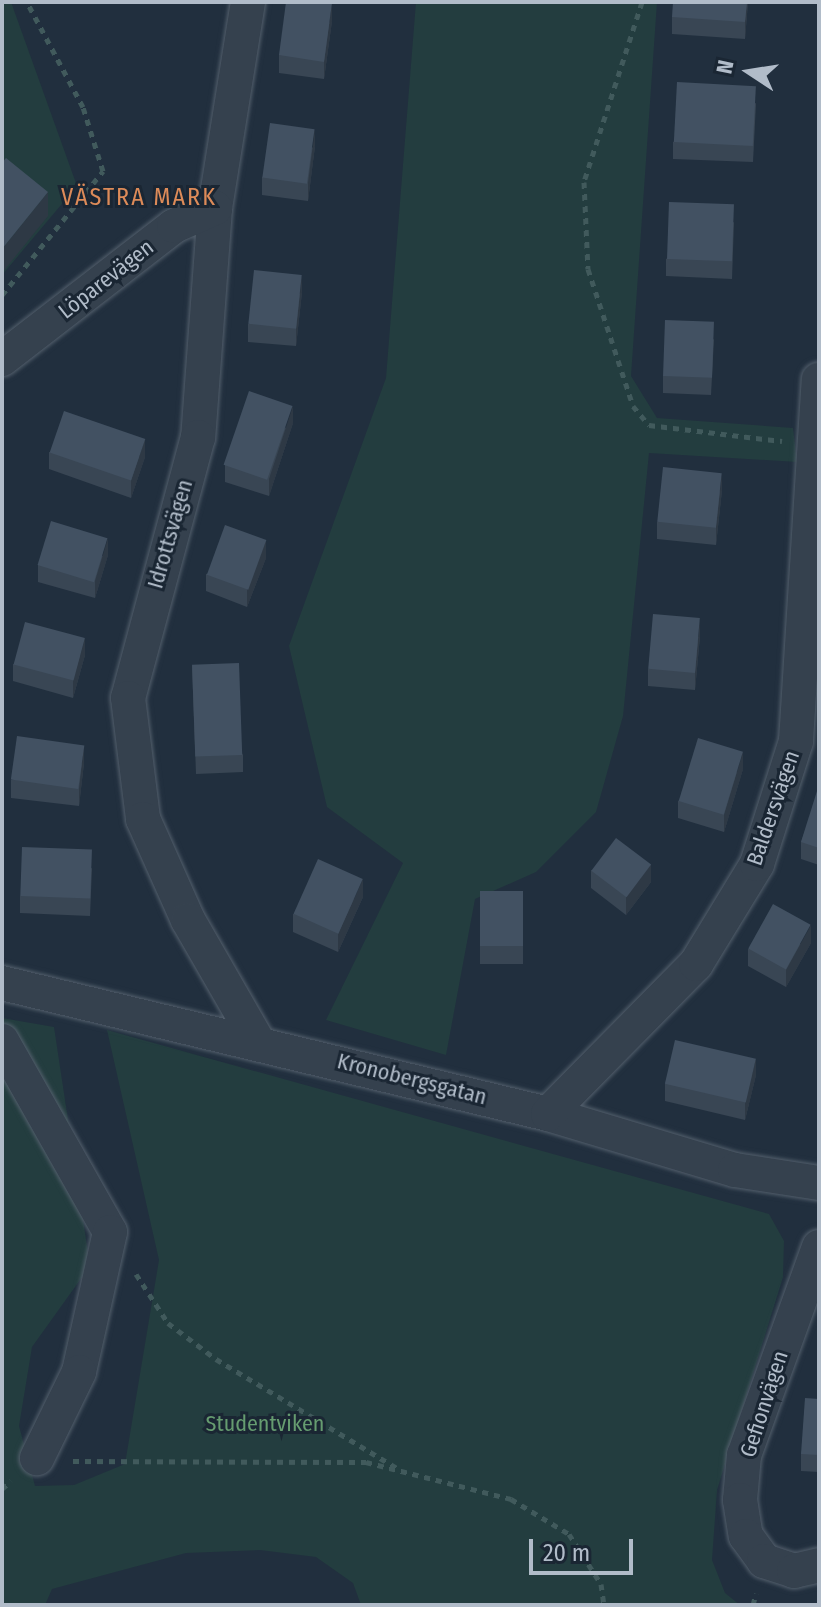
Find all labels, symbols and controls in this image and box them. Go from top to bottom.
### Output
north arrow [709,32,789,112]
text: N [710,58,740,76]
district label: VÄSTRA MARK [61,184,217,212]
street label: Löparevägen [53,234,159,324]
street label: Idrottsvägen [142,476,198,592]
street label: Baldersvägen [741,747,805,869]
street label: Kronobergsgatan [335,1048,489,1110]
street label: Gefionvägen [734,1347,794,1461]
park label: Studentviken [206,1411,324,1437]
scale bar [533,1523,637,1573]
text: 20 m [543,1539,590,1567]

